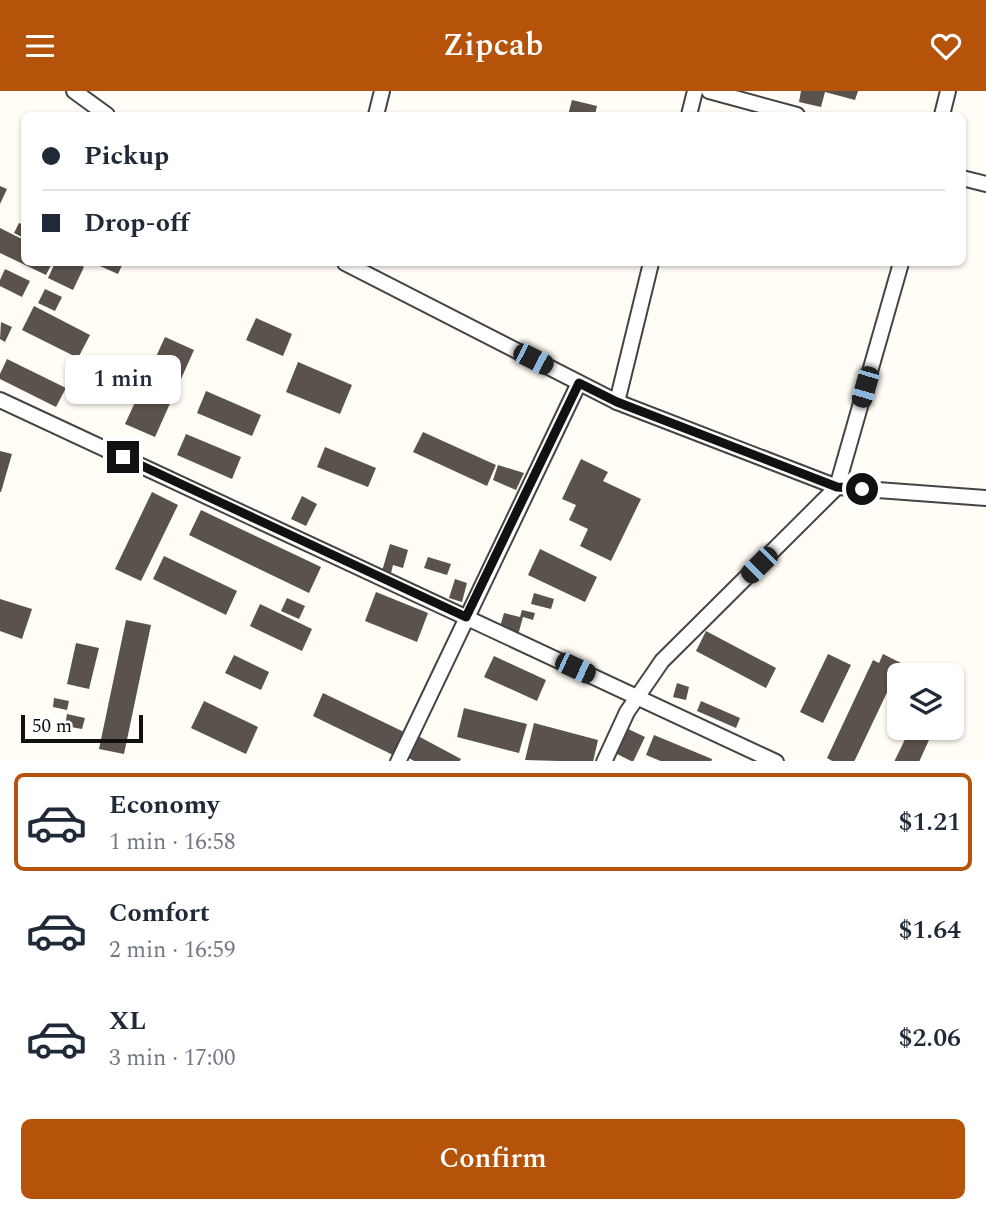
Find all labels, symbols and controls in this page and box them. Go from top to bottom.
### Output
text: Zipcab [443,21,543,70]
icon: menu [21,27,59,65]
icon: heart [927,27,965,65]
text: Pickup [84,136,169,176]
text: Drop-off [84,203,189,243]
car [510,340,557,378]
callout: 1 min [65,355,181,405]
text: 1 min [93,362,153,397]
car [850,364,881,410]
route end [107,441,139,473]
route start [846,473,878,505]
car [737,543,782,587]
car [552,650,599,686]
map controls [887,663,964,740]
button: layers [887,663,964,740]
text: 50 m [32,712,72,741]
scale bar [21,713,144,744]
text: Economy [109,785,219,825]
icon: car [25,791,88,854]
text: $1.21 [898,802,961,842]
text: 1 min · 16:58 [109,825,236,860]
text: Comfort [109,893,210,933]
icon: car [25,899,88,962]
text: $1.64 [898,910,961,950]
text: 2 min · 16:59 [109,933,236,968]
text: XL [109,1001,146,1041]
icon: car [25,1007,88,1070]
text: $2.06 [898,1018,961,1058]
text: 3 min · 17:00 [109,1041,236,1076]
button: Confirm [21,1119,965,1199]

